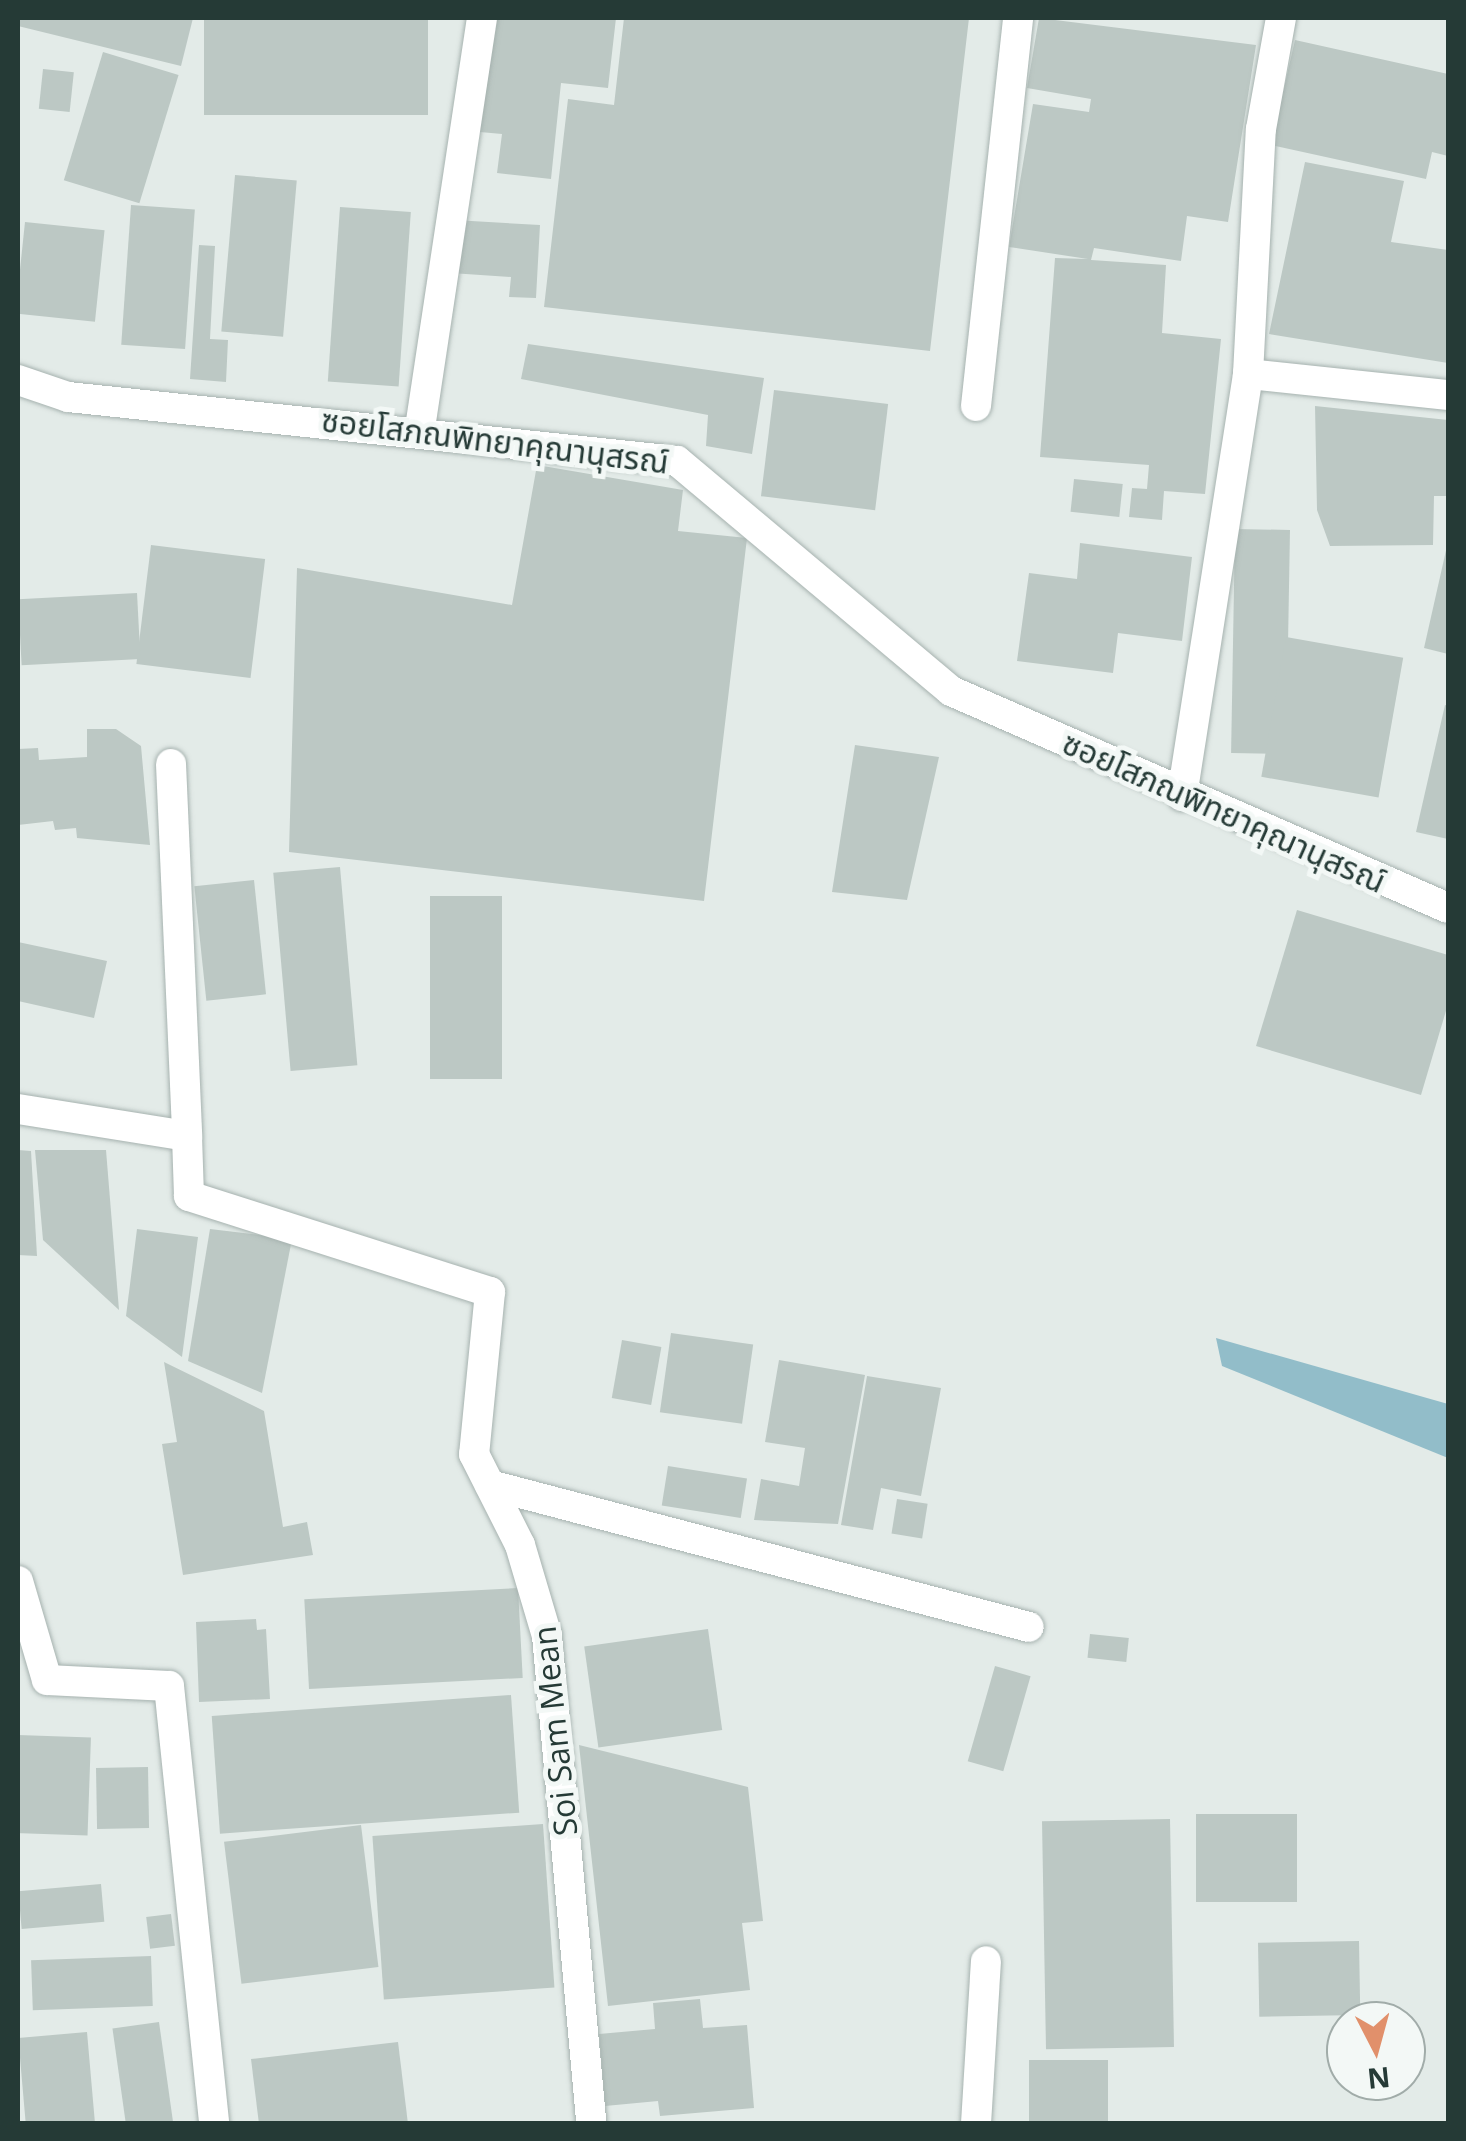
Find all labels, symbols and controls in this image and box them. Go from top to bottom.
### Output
street label: ซอยโสภณพิทยาคุณานุสรณ์ [319,401,671,481]
street label: ซอยโสภณพิทยาคุณานุสรณ์ [1057,723,1391,901]
street label: Soi Sam Mean [525,1624,585,1838]
north arrow [1326,2001,1426,2101]
text: N [1366,2059,1392,2099]

